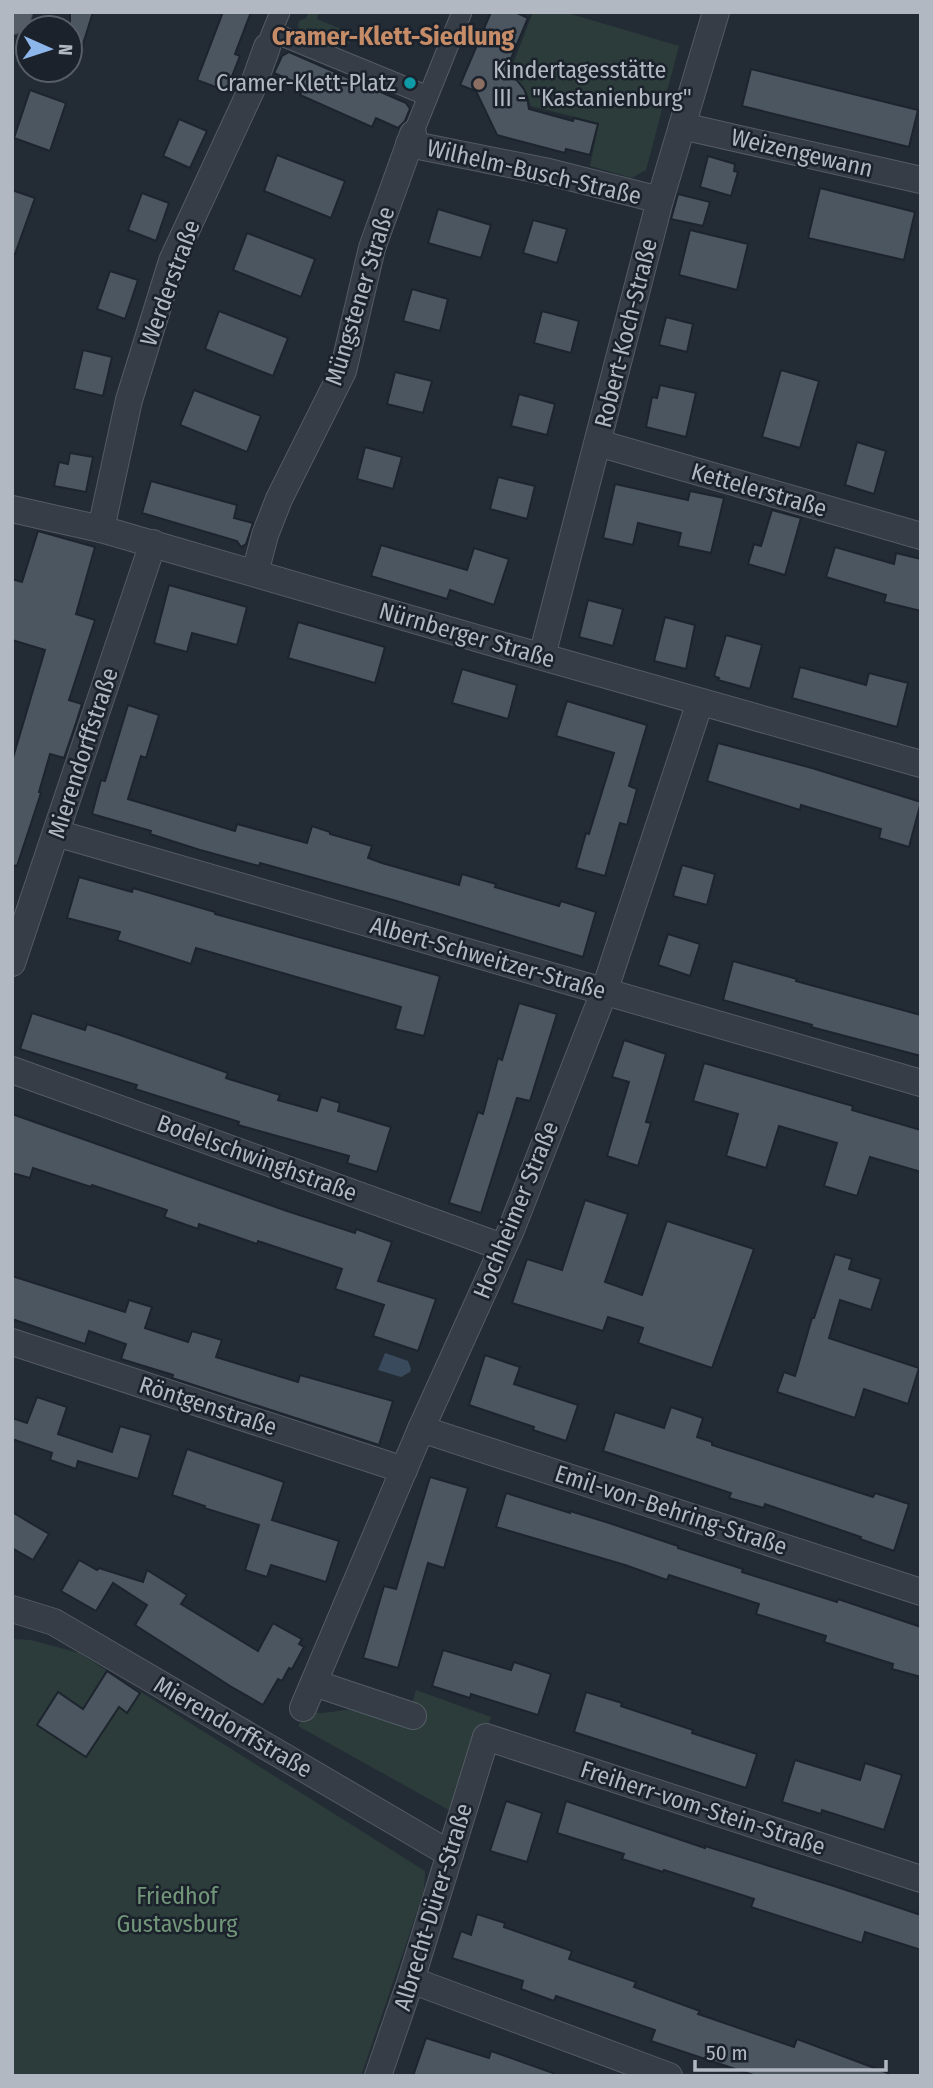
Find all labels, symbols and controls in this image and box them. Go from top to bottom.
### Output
north arrow [14,14,84,84]
district label: Cramer-Klett-Siedlung [272,21,514,52]
text: N [54,44,77,56]
place label: Kindertagesstätte III - "Kastanienburg" [493,56,692,112]
place label: Cramer-Klett-Platz [216,69,396,97]
marker: Cramer-Klett-Platz [402,75,418,91]
marker: Kindertagesstätte III - "Kastanienburg" [471,76,487,92]
street label: Weizengewann [728,123,876,183]
street label: Wilhelm-Busch-Straße [424,134,644,210]
street label: Müngstener Straße [320,203,400,389]
street label: Werderstraße [134,216,206,350]
street label: Robert-Koch-Straße [589,236,663,430]
street label: Kettelerstraße [688,457,830,523]
street label: Nürnberger Straße [376,597,558,673]
street label: Mierendorffstraße [42,664,124,842]
street label: Albert-Schweitzer-Straße [367,911,609,1005]
street label: Bodelschwinghstraße [153,1109,361,1207]
street label: Hochheimer Straße [468,1117,564,1303]
street label: Röntgenstraße [136,1371,280,1441]
street label: Emil-von-Behring-Straße [551,1459,791,1561]
street label: Mierendorffstraße [149,1670,317,1784]
street label: Freiherr-vom-Stein-Straße [577,1755,829,1861]
street label: Albrecht-Dürer-Straße [388,1800,478,2014]
park label: Friedhof Gustavsburg [116,1882,238,1938]
scale bar [695,2028,886,2072]
text: 50 m [706,2040,748,2066]

